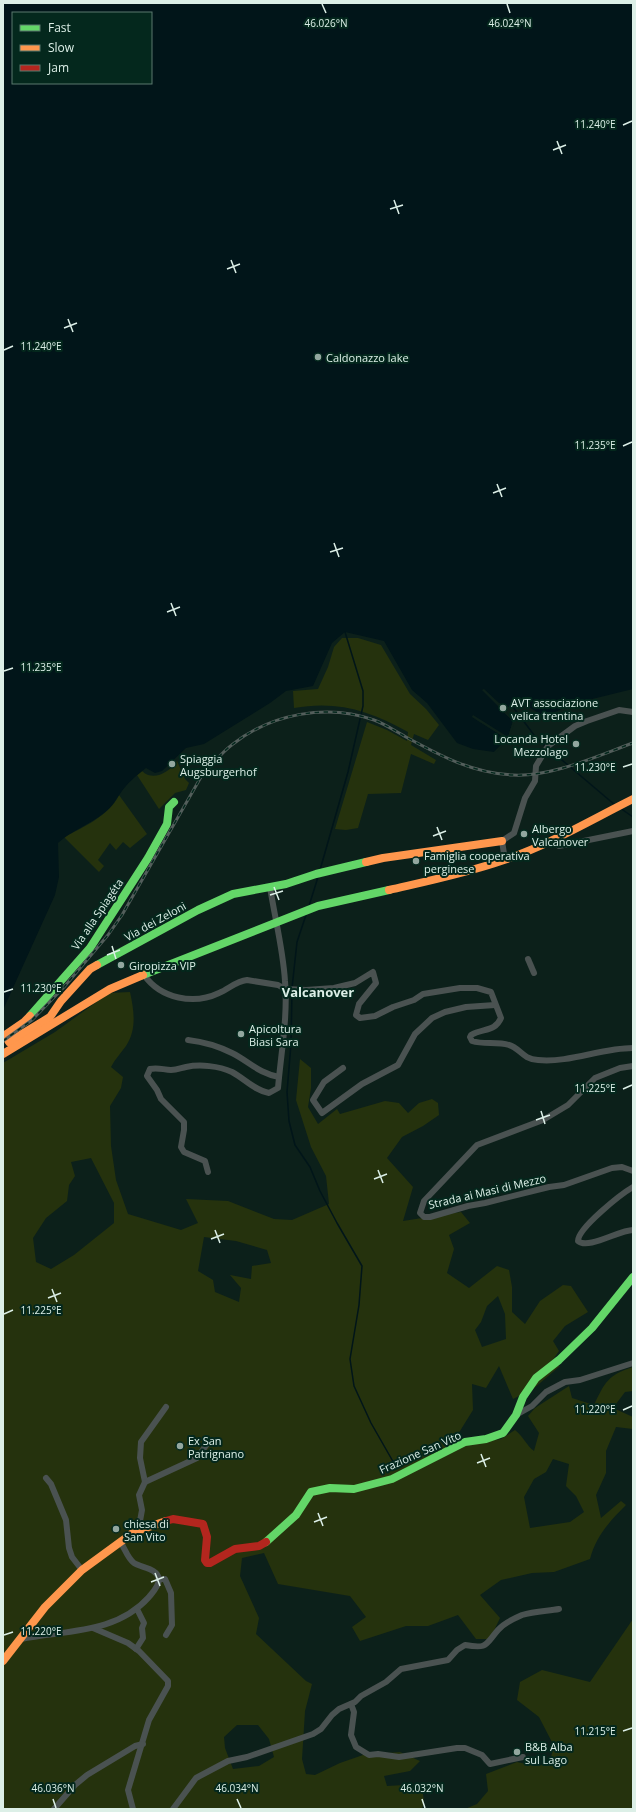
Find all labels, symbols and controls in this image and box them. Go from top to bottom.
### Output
legend [12,12,152,84]
text: 46.026°N [304,16,348,30]
text: 46.024°N [488,16,532,30]
text: Fast [48,19,71,36]
text: Slow [48,39,75,56]
text: Jam [47,59,69,76]
text: 11.240°E [574,117,616,131]
text: 11.240°E [20,339,62,353]
place label: Caldonazzo lake [326,350,409,365]
marker: Caldonazzo lake [313,352,323,362]
text: 11.235°E [574,438,616,452]
text: 11.235°E [20,660,62,674]
place label: AVT associazione velica trentina [511,695,598,723]
marker: AVT associazione velica trentina [498,703,508,713]
place label: Locanda Hotel Mezzolago [494,731,568,759]
marker: Locanda Hotel Mezzolago [571,739,581,749]
place label: Spiaggia Augsburgerhof [180,751,258,779]
marker: Spiaggia Augsburgerhof [167,759,177,769]
text: 11.230°E [574,760,616,774]
place label: Albergo Valcanover [532,821,589,849]
marker: Albergo Valcanover [519,829,529,839]
place label: Famiglia cooperativa perginese [424,848,530,876]
marker: Famiglia cooperativa perginese [411,856,421,866]
street label: Via alla Spiagéta [68,875,126,953]
street label: Via dei Zeloni [122,898,188,944]
place label: Giropizza VIP [129,958,196,973]
marker: Giropizza VIP [116,960,126,970]
text: 11.230°E [20,981,62,995]
district label: Valcanover [282,983,354,1001]
place label: Apicoltura Biasi Sara [249,1021,301,1049]
marker: Apicoltura Biasi Sara [236,1029,246,1039]
text: 11.225°E [574,1081,616,1095]
street label: Strada ai Masi di Mezzo [427,1170,548,1212]
text: 11.225°E [20,1303,62,1317]
text: 11.220°E [574,1402,616,1416]
street label: Frazione San Vito [377,1427,464,1477]
place label: Ex San Patrignano [188,1433,245,1461]
marker: Ex San Patrignano [175,1441,185,1451]
place label: chiesa di San Vito [124,1516,169,1544]
marker: chiesa di San Vito [111,1524,121,1534]
text: 11.220°E [20,1624,62,1638]
text: 11.215°E [574,1724,616,1738]
place label: B&B Alba sul Lago [525,1739,573,1767]
marker: B&B Alba sul Lago [512,1747,522,1757]
text: 46.036°N [31,1781,75,1795]
text: 46.034°N [215,1781,259,1795]
text: 46.032°N [400,1781,444,1795]

